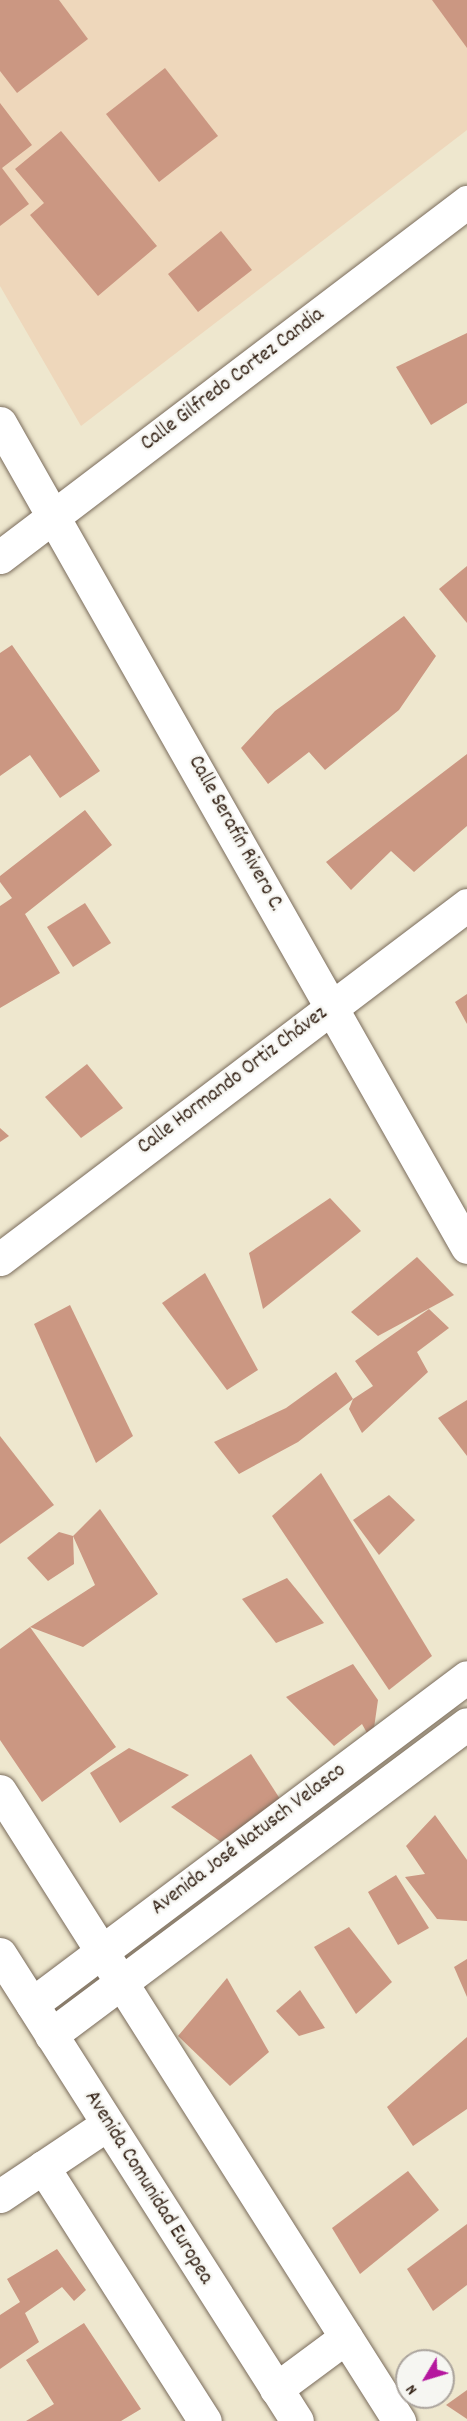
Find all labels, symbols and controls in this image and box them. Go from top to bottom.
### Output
street label: Calle Gilfredo Cortez Candia [136,303,330,457]
street label: Calle Serafín Rivero C. [182,752,288,916]
street label: Calle Hormando Ortiz Chávez [133,1001,333,1161]
street label: Avenida José Natusch Velasco [147,1759,351,1921]
street label: Avenida Comunidad Europea [78,2087,218,2289]
north arrow [395,2349,455,2409]
text: N [401,2379,423,2399]

